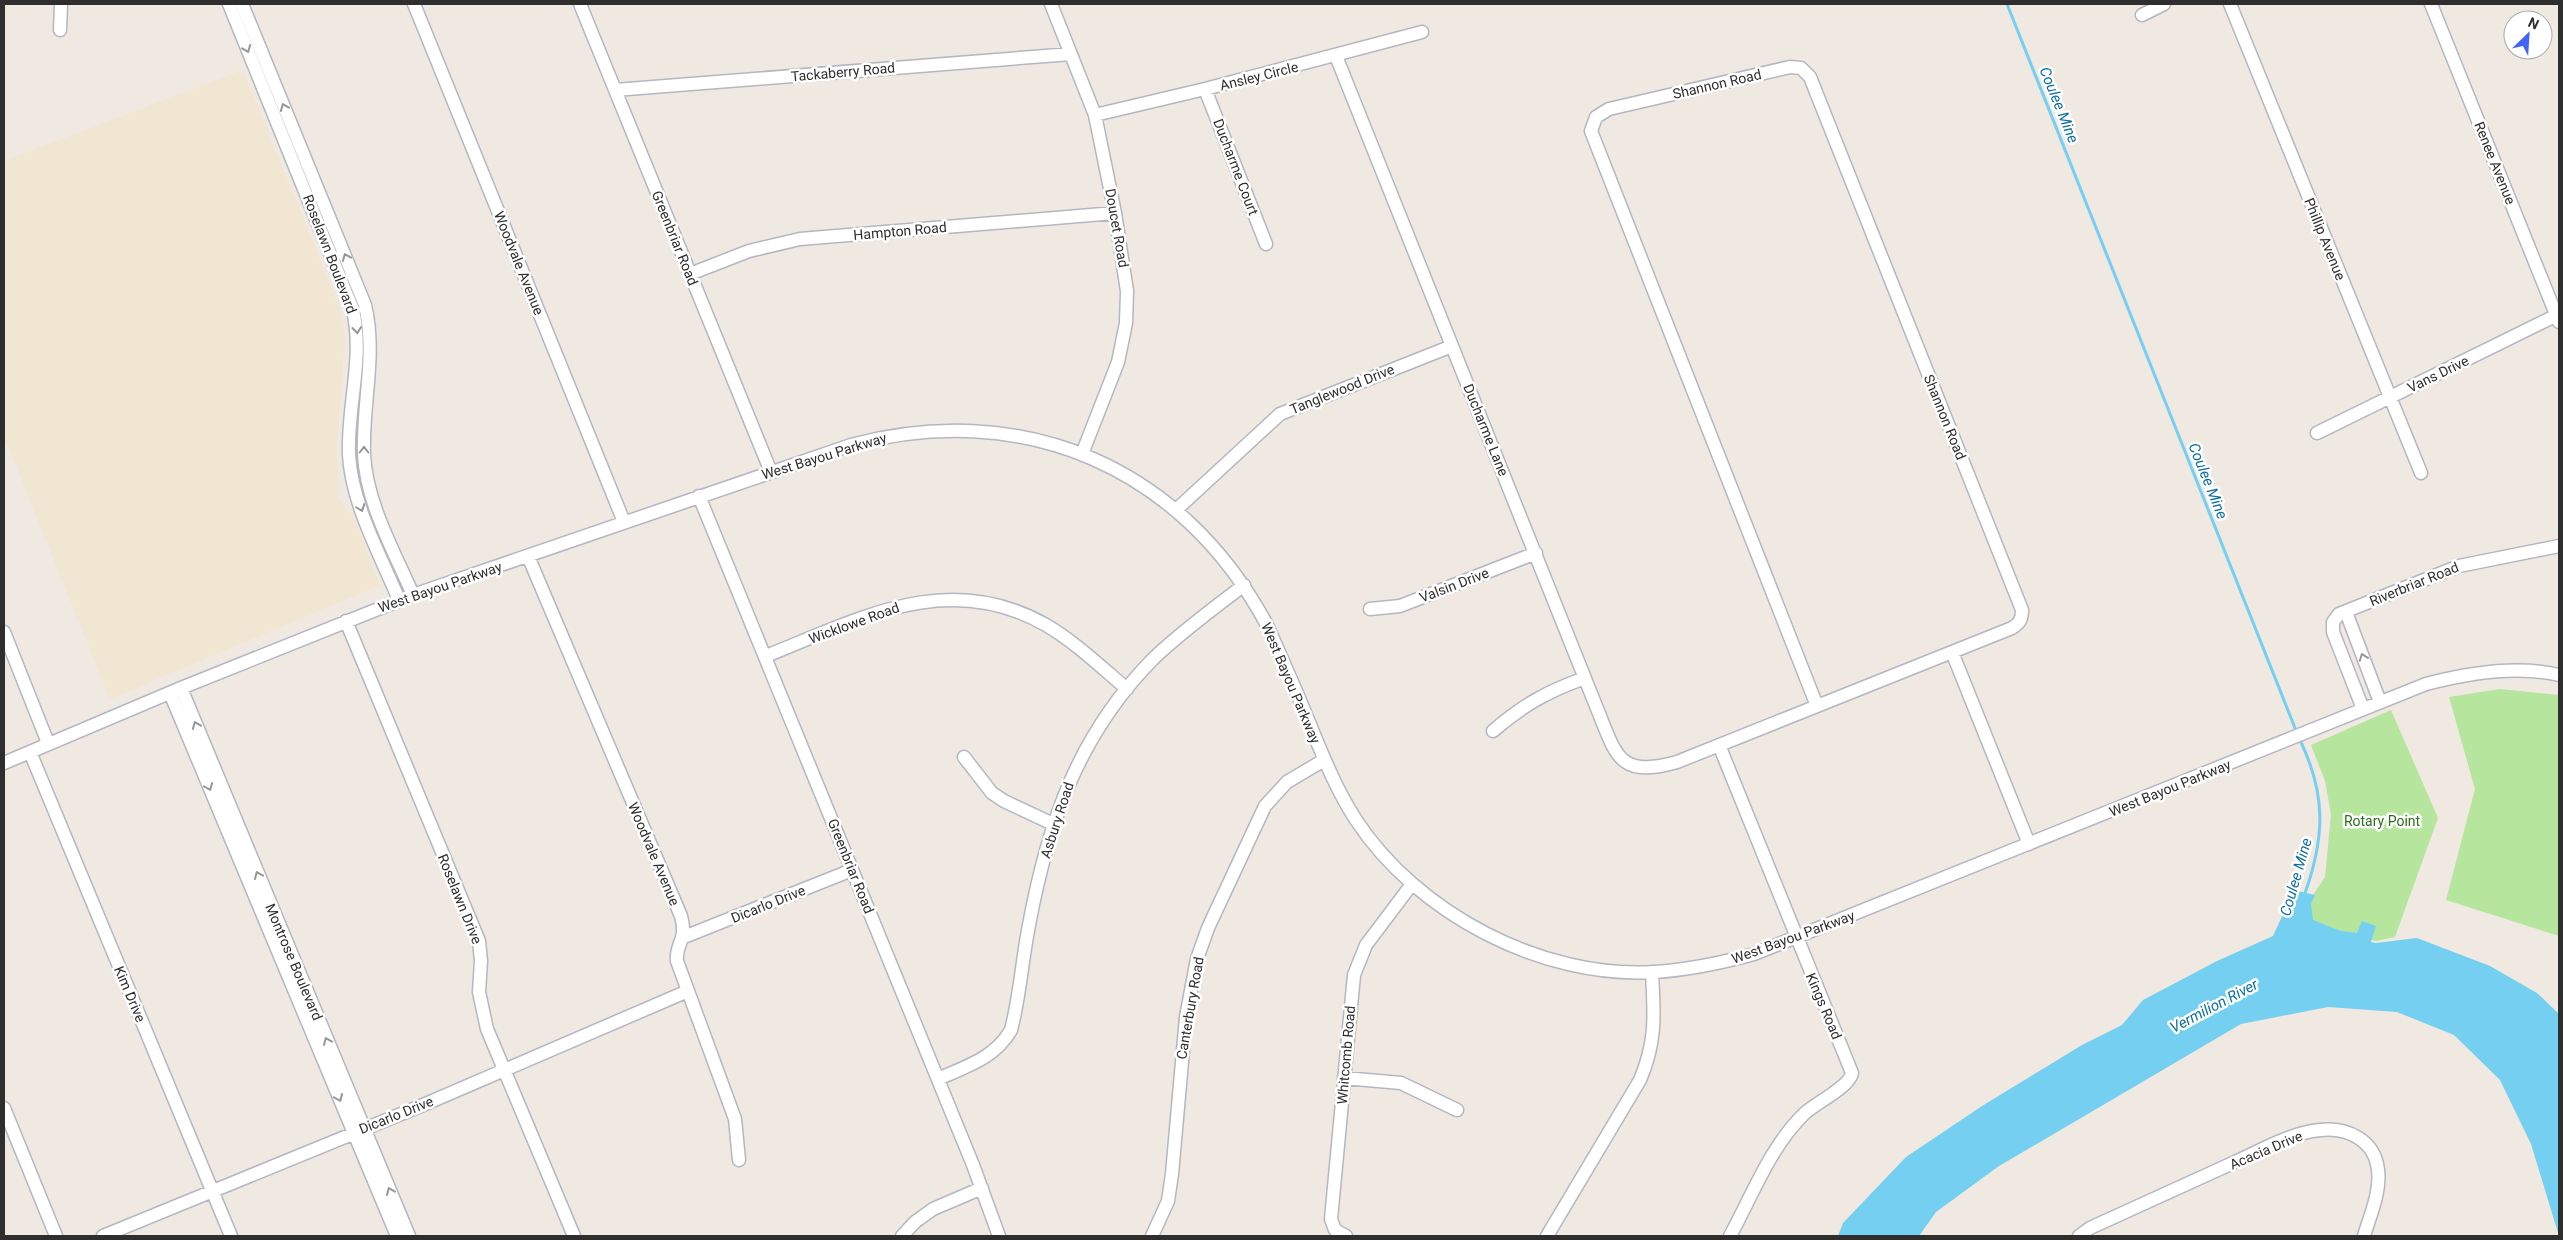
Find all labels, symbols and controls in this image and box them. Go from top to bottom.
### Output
north arrow [2503,10,2553,60]
text: N [2526,14,2541,33]
one-way arrow [241,44,252,53]
street label: Tackaberry Road [790,59,896,85]
street label: Ansley Circle [1218,59,1300,93]
water label: Coulee Mine [2036,64,2083,146]
street label: Shannon Road [1671,66,1763,102]
one-way arrow [280,103,290,112]
street label: Ducharme Court [1210,117,1262,218]
street label: Renee Avenue [2471,119,2519,207]
street label: Doucet Road [1102,187,1132,269]
street label: Greenbriar Road [649,188,701,288]
street label: Roselawn Boulevard [300,192,360,316]
street label: Phillip Avenue [2301,196,2349,282]
street label: Woodvale Avenue [491,209,547,317]
street label: Hampton Road [853,219,947,243]
one-way arrow [341,253,352,262]
one-way arrow [351,327,362,335]
street label: Vans Drive [2405,352,2471,396]
street label: Tanglewood Drive [1288,361,1396,417]
street label: Shannon Road [1921,372,1969,462]
street label: Ducharme Lane [1460,382,1512,478]
street label: West Bayou Parkway [760,429,889,483]
water label: Coulee Mine [2185,440,2232,522]
one-way arrow [359,446,369,454]
one-way arrow [355,503,365,512]
street label: West Bayou Parkway [376,558,504,616]
street label: Riverbriar Road [2367,559,2461,609]
street label: Valsin Drive [1417,564,1491,606]
street label: Wicklowe Road [807,599,901,647]
street label: West Bayou Parkway [1258,620,1324,746]
one-way arrow [2359,653,2369,661]
one-way arrow [192,721,203,730]
street label: West Bayou Parkway [2107,756,2233,820]
street label: Asbury Road [1037,780,1077,860]
one-way arrow [203,782,213,791]
street label: Woodvale Avenue [625,800,683,908]
park label: Rotary Point [2344,813,2421,829]
street label: Greenbriar Road [825,816,877,916]
water label: Coulee Mine [2276,836,2316,918]
street label: Roselawn Drive [435,852,485,946]
one-way arrow [254,871,265,880]
street label: Dicarlo Drive [729,882,807,926]
street label: Montrose Boulevard [262,901,326,1023]
street label: West Bayou Parkway [1729,907,1857,967]
street label: Canterbury Road [1173,955,1207,1061]
street label: Kim Drive [111,964,149,1024]
street label: Kings Road [1803,970,1845,1042]
water label: Vermilion River [2167,975,2262,1037]
street label: Whitcomb Road [1334,1005,1358,1105]
one-way arrow [323,1037,334,1046]
one-way arrow [333,1093,344,1102]
street label: Dicarlo Drive [357,1093,435,1137]
street label: Acacia Drive [2227,1128,2305,1172]
one-way arrow [385,1187,396,1196]

